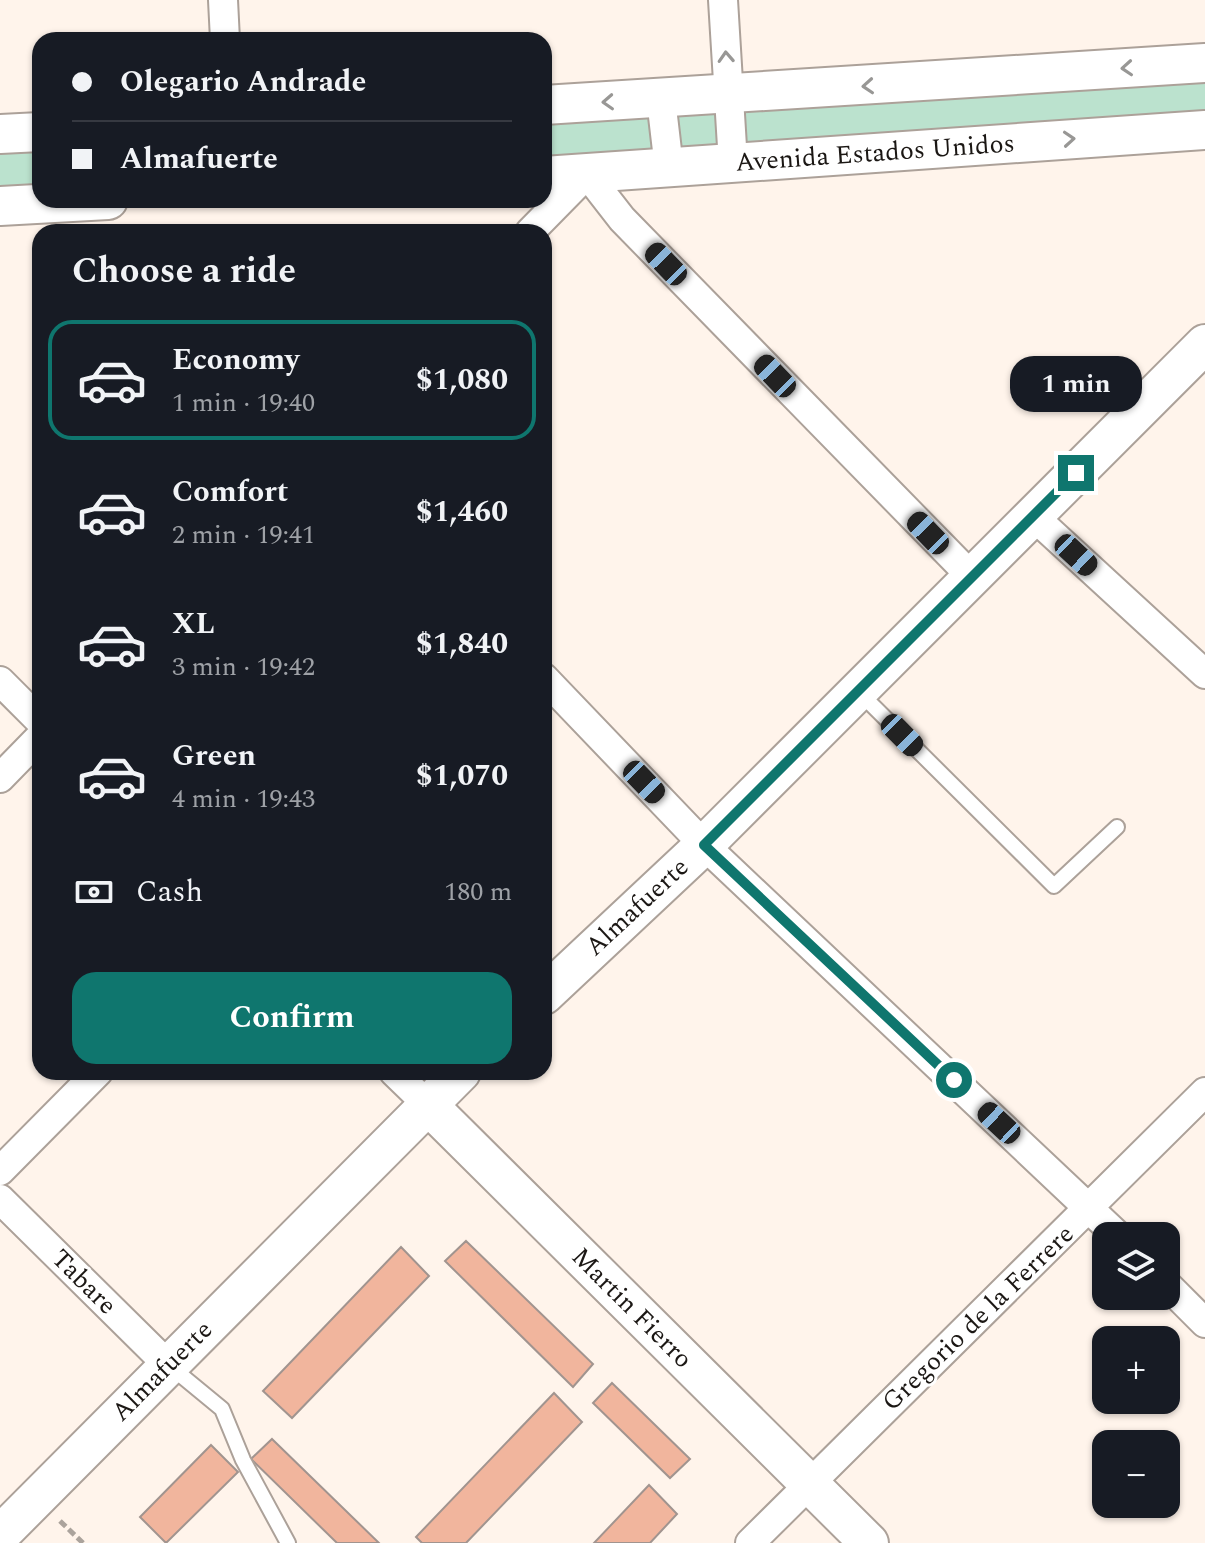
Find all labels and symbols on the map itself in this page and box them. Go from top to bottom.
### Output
one-way arrow [717,50,734,63]
one-way arrow [1120,59,1133,76]
one-way arrow [861,77,874,94]
one-way arrow [601,93,614,110]
street label: Avenida Estados Unidos [734,123,1016,183]
one-way arrow [1063,131,1076,148]
car [641,238,691,290]
car [750,350,800,402]
callout: 1 min [1010,357,1142,413]
route end [1058,455,1094,491]
car [903,507,953,559]
car [1050,530,1102,580]
car [877,710,927,760]
car [619,756,669,808]
street label: Almafuerte [576,848,698,966]
route start [936,1062,972,1098]
car [973,1098,1025,1148]
street label: Gregorio de la Ferrere [873,1215,1083,1421]
street label: Martin Fierro [562,1238,702,1378]
street label: Tabare [42,1240,126,1324]
street label: Almafuerte [102,1311,222,1431]

